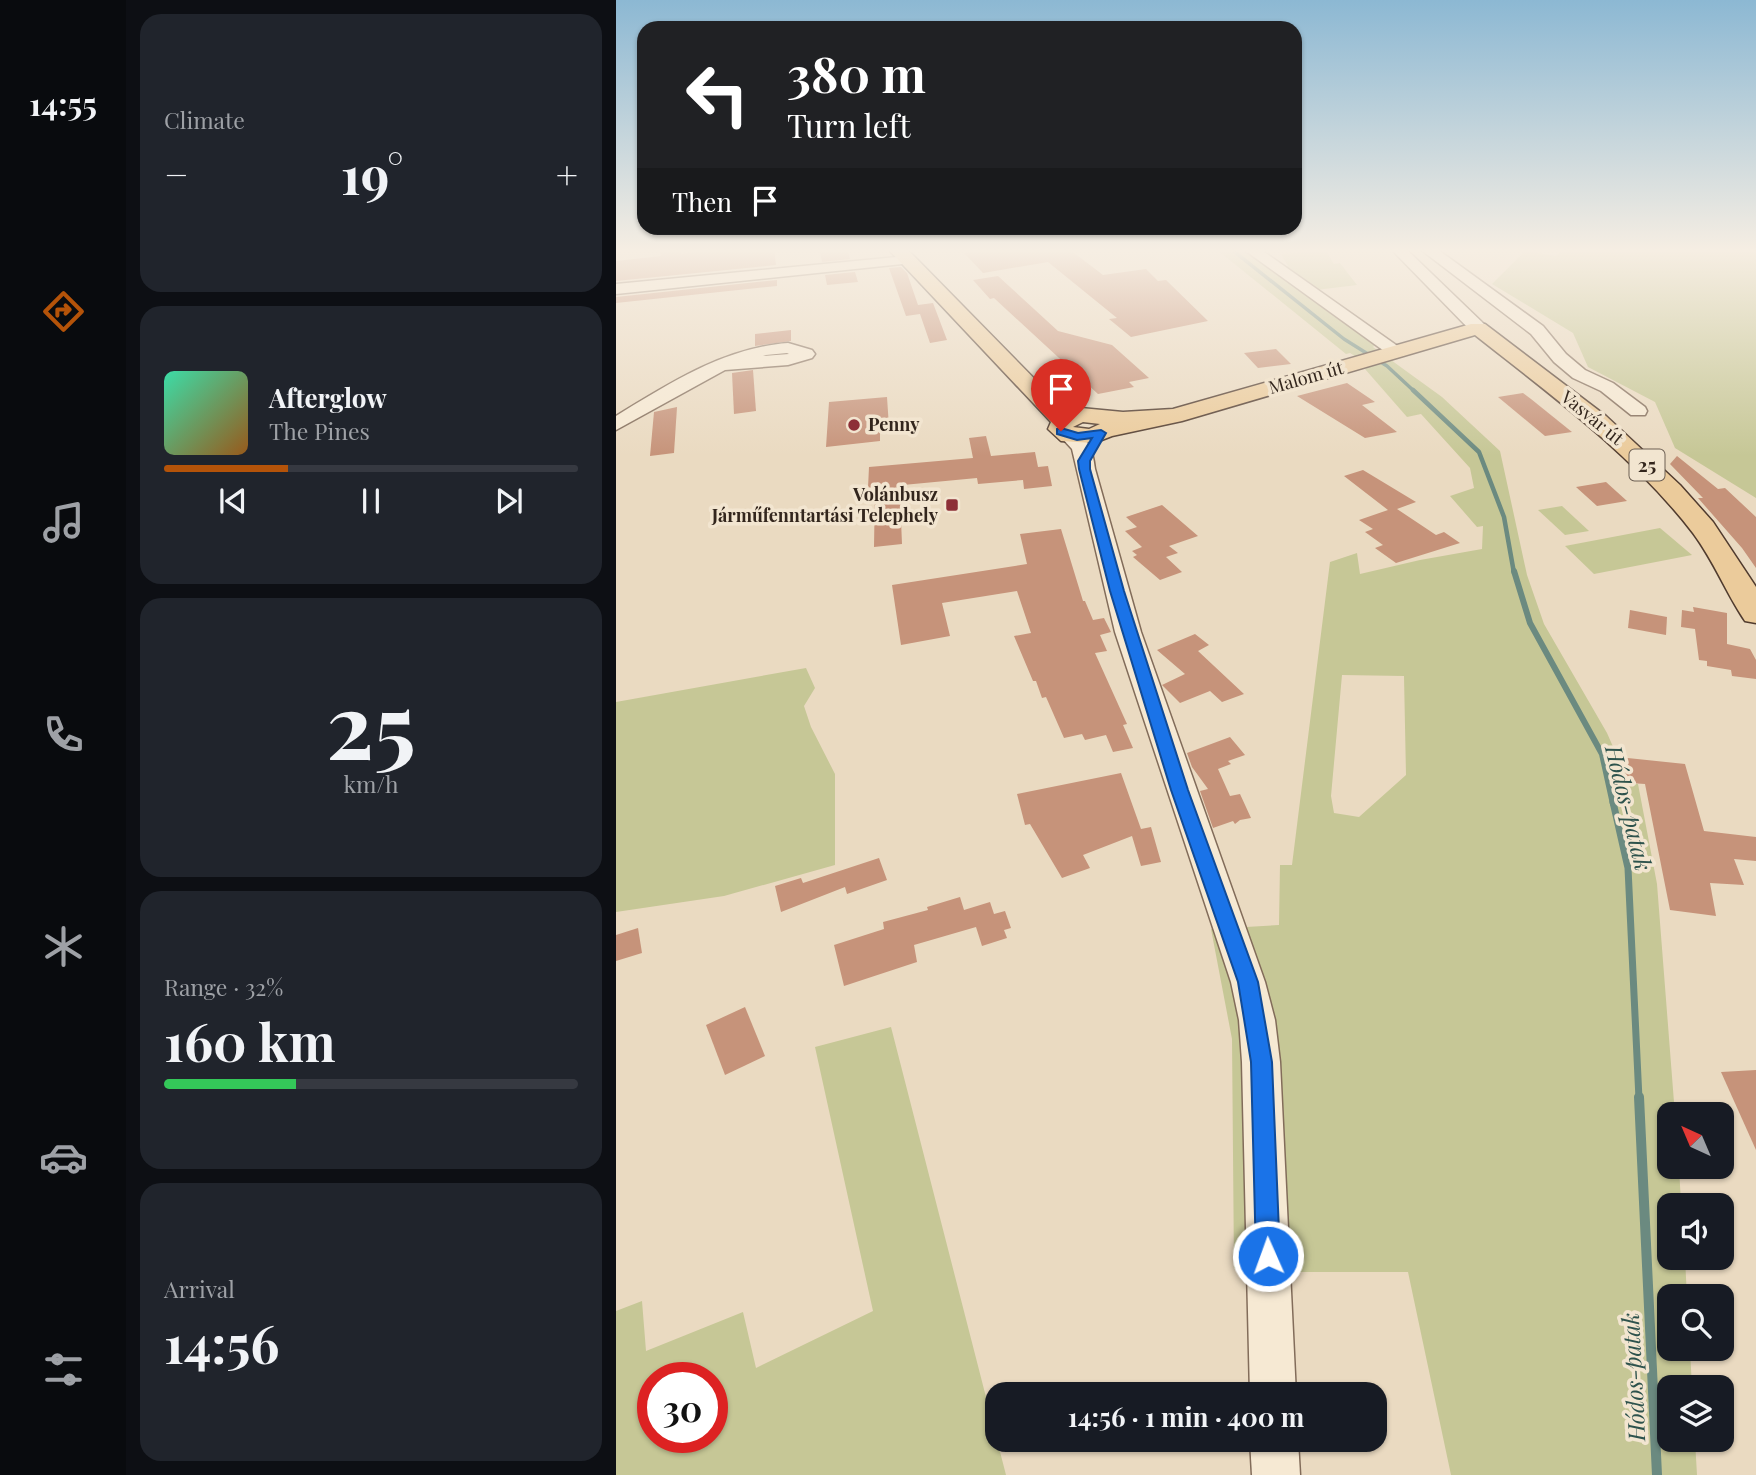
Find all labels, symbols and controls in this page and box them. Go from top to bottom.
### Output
text: 380 m [787,40,926,105]
icon: left [672,49,763,140]
text: 14:55 [29,81,97,124]
text: Turn left [787,103,911,146]
text: Climate [164,104,245,135]
text: 19° [341,139,404,208]
text: − [164,148,189,199]
text: + [556,148,578,199]
icon: arrive [746,182,784,220]
text: Then [672,184,732,219]
icon: directions [39,287,88,336]
street label: Malom út [1266,355,1346,399]
pin [1031,359,1091,431]
icon: arrive [1042,370,1080,408]
text: Afterglow [269,380,387,415]
street label: Vasvár út [1556,384,1629,450]
place label: Penny [868,412,920,436]
text: The Pines [269,415,370,446]
marker: Penny [846,417,862,433]
road number: 25 [1630,450,1664,480]
icon: previous [214,482,252,520]
icon: pause [352,482,390,520]
icon: next [490,482,528,520]
place label: Volánbusz Járműfenntartási Telephely [711,482,939,527]
marker: Volánbusz Járműfenntartási Telephely [944,497,960,513]
icon: music [39,498,88,547]
text: 25 [326,662,416,783]
icon: phone [39,710,88,759]
water label: Hódos-patak [1599,741,1660,874]
text: km/h [343,768,399,799]
icon: climate [39,922,88,971]
text: Range · 32% [164,971,283,1002]
text: 160 km [164,1006,336,1075]
north arrow [1657,1102,1734,1180]
map controls [1657,1102,1734,1452]
icon: car [39,1133,88,1182]
button: sound [1657,1193,1734,1270]
position arrow [1231,1219,1305,1293]
text: Arrival [164,1273,235,1304]
button: search [1657,1284,1734,1361]
text: 14:56 [164,1308,280,1377]
water label: Hódos-patak [1614,1312,1651,1443]
icon: filters [39,1345,88,1394]
speed limit sign: 30 [637,1362,728,1453]
button: layers [1657,1375,1734,1452]
text: 14:56 · 1 min · 400 m [1068,1399,1304,1434]

